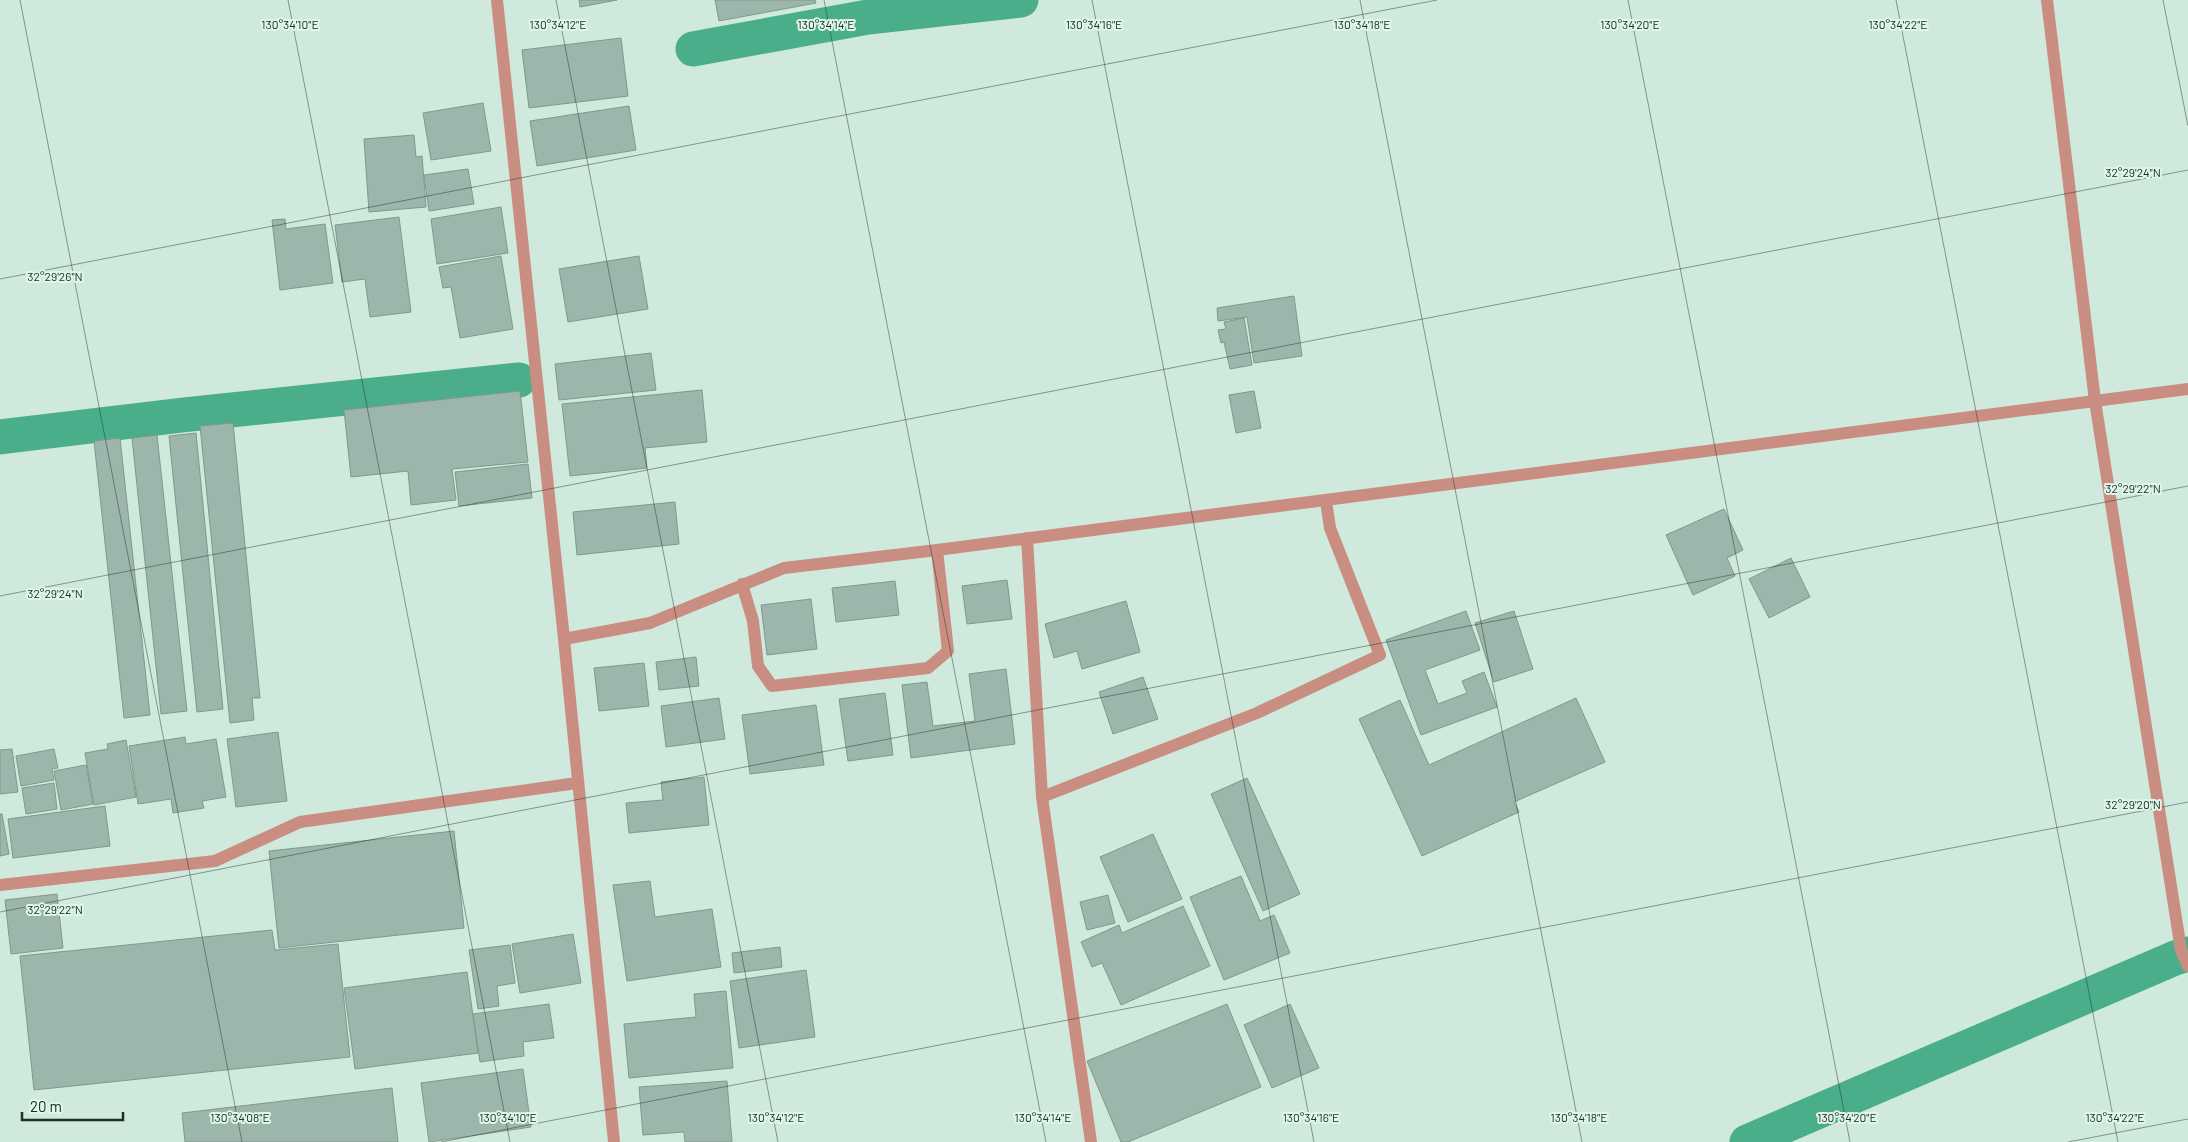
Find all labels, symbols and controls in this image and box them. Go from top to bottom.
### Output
text: 130°34'10"E [261,17,319,31]
text: 130°34'12"E [530,17,586,31]
text: 130°34'14"E [798,17,854,31]
text: 130°34'16"E [1066,17,1122,31]
text: 130°34'18"E [1334,17,1390,31]
text: 130°34'20"E [1600,17,1660,31]
text: 130°34'22"E [1868,17,1928,31]
text: 32°29'24"N [2105,165,2161,179]
text: 32°29'26"N [27,269,83,283]
text: 32°29'22"N [2105,481,2161,495]
text: 32°29'24"N [27,586,83,600]
text: 32°29'20"N [2105,797,2161,811]
text: 32°29'22"N [27,902,83,916]
scale bar [22,1090,124,1122]
text: 20 m [30,1097,62,1115]
text: 130°34'08"E [210,1110,270,1124]
text: 130°34'10"E [479,1110,537,1124]
text: 130°34'12"E [748,1110,804,1124]
text: 130°34'14"E [1015,1110,1071,1124]
text: 130°34'16"E [1283,1110,1339,1124]
text: 130°34'18"E [1551,1110,1607,1124]
text: 130°34'20"E [1817,1110,1877,1124]
text: 130°34'22"E [2085,1110,2145,1124]

